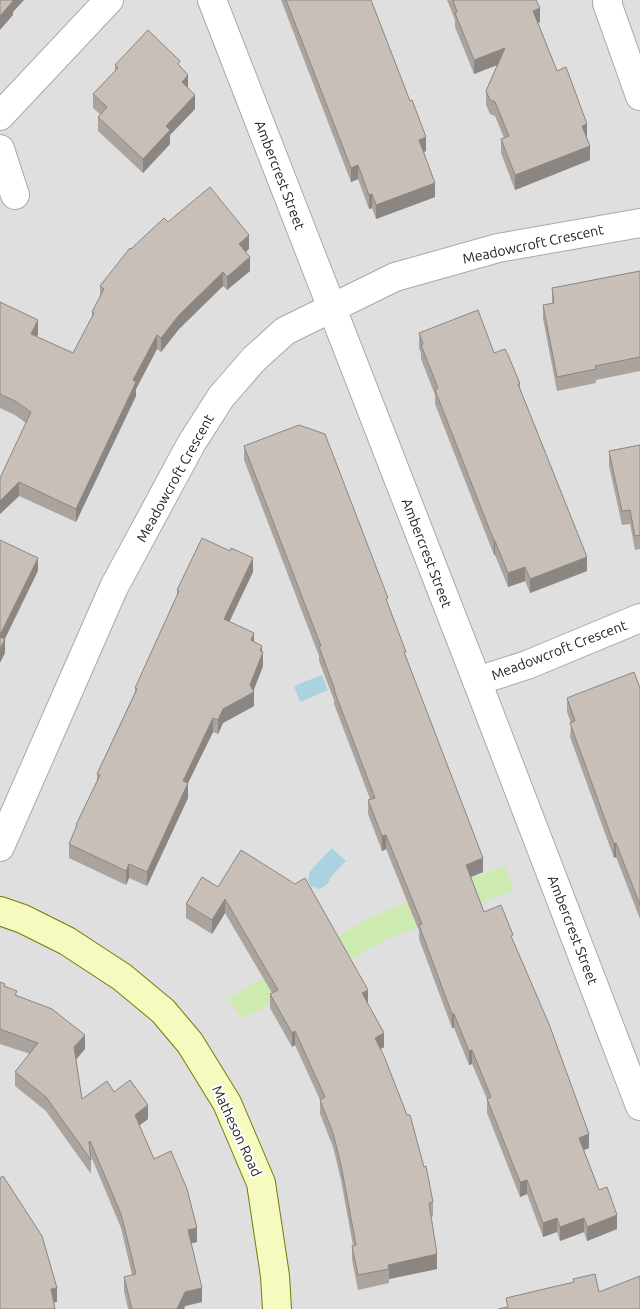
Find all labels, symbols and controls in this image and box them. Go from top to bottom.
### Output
street label: Ambercrest Street [252,118,308,232]
street label: Meadowcroft Crescent [461,221,605,267]
street label: Meadowcroft Crescent [133,411,217,545]
street label: Ambercrest Street [399,496,455,610]
street label: Meadowcroft Crescent [489,617,629,683]
street label: Ambercrest Street [545,873,601,987]
street label: Matheson Road [209,1083,265,1179]

